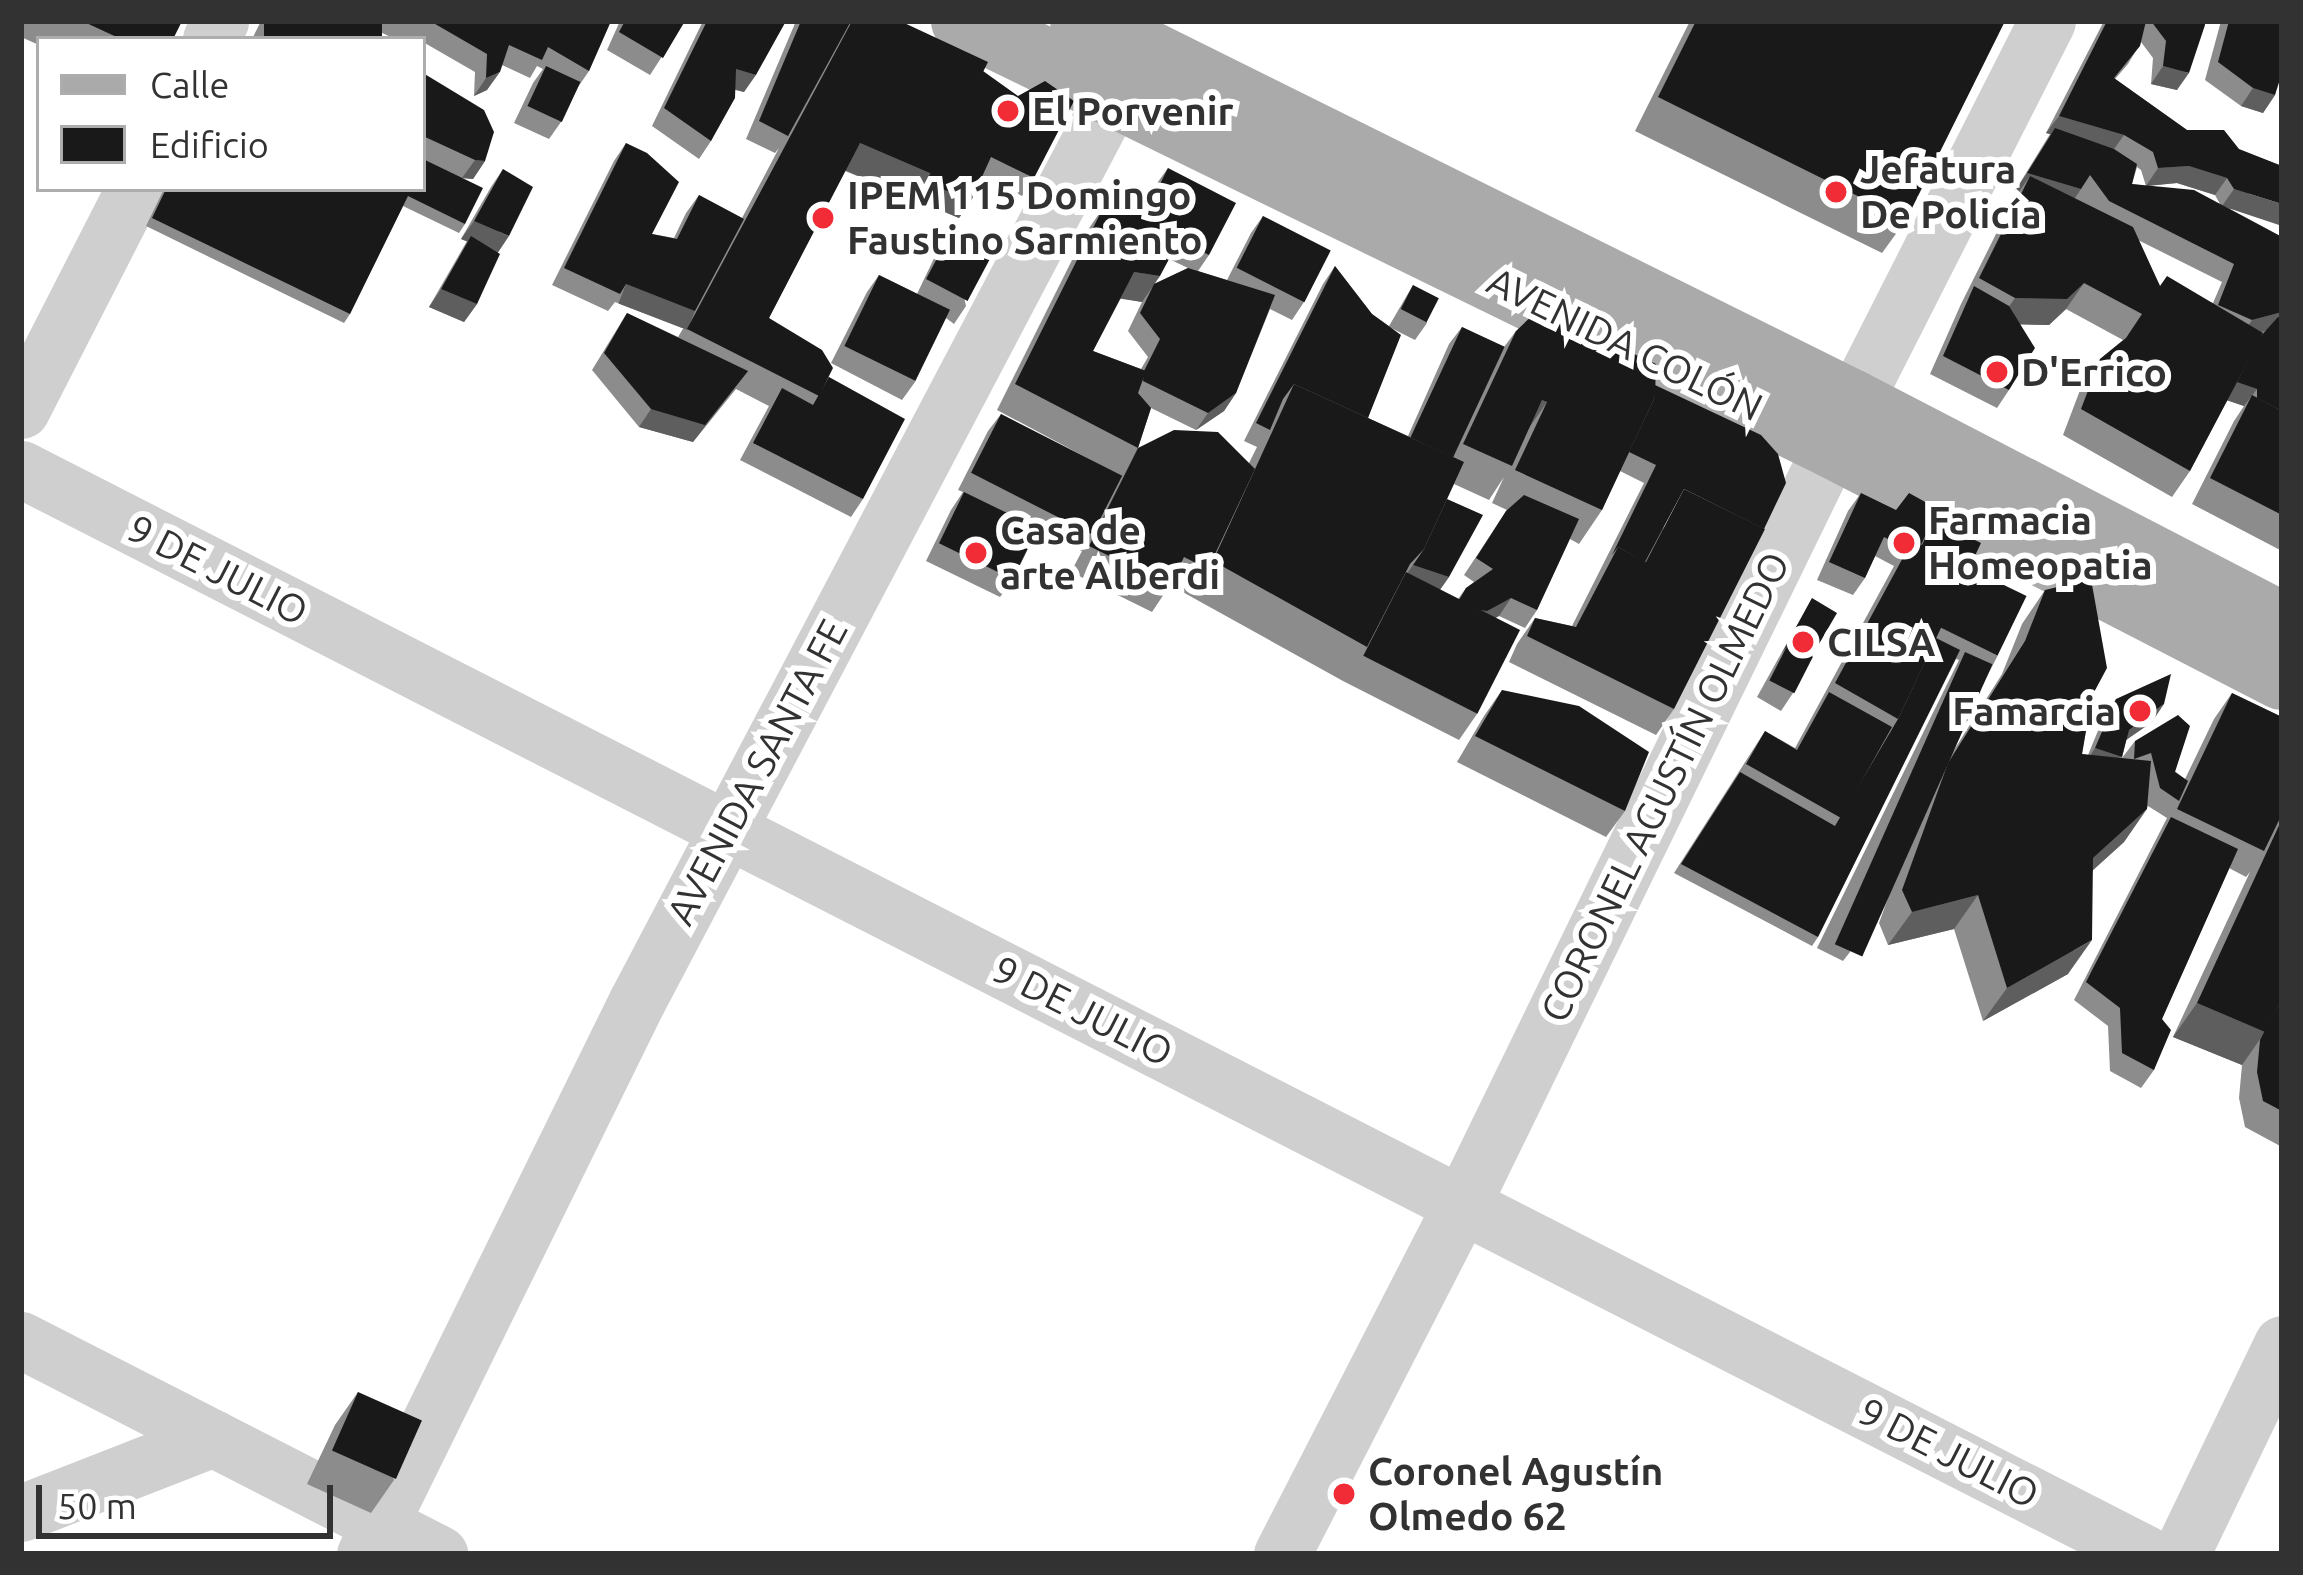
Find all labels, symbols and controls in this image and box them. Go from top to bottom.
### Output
legend [36,36,426,192]
text: Calle [150,64,229,105]
place label: El Porvenir [1032,88,1234,134]
marker: El Porvenir [995,98,1021,124]
text: Edificio [150,124,269,165]
place label: Jefatura De Policía [1860,147,2042,238]
place label: IPEM 115 Domingo Faustino Sarmiento [847,173,1203,264]
marker: Jefatura De Policía [1823,179,1849,205]
marker: IPEM 115 Domingo Faustino Sarmiento [810,205,836,231]
street label: AVENIDA COLÓN [1480,257,1770,431]
place label: D'Errico [2021,349,2167,395]
marker: D'Errico [1984,359,2010,385]
place label: Farmacia Homeopatia [1928,498,2153,589]
street label: 9 DE JULIO [120,505,316,635]
place label: Casa de arte Alberdi [1000,508,1220,599]
marker: Farmacia Homeopatia [1891,530,1917,556]
marker: Casa de arte Alberdi [963,540,989,566]
street label: CORONEL AGUSTÍN OLMEDO [1531,545,1799,1029]
street label: AVENIDA SANTA FE [657,611,857,933]
place label: CILSA [1827,619,1935,665]
marker: CILSA [1790,629,1816,655]
place label: Famarcia [1952,688,2116,734]
marker: Famarcia [2127,698,2153,724]
street label: 9 DE JULIO [985,946,1181,1076]
street label: 9 DE JULIO [1851,1388,2047,1518]
place label: Coronel Agustín Olmedo 62 [1368,1449,1663,1540]
scale bar [42,1461,339,1535]
marker: Coronel Agustín Olmedo 62 [1331,1481,1357,1507]
text: 50 m [57,1485,137,1526]

